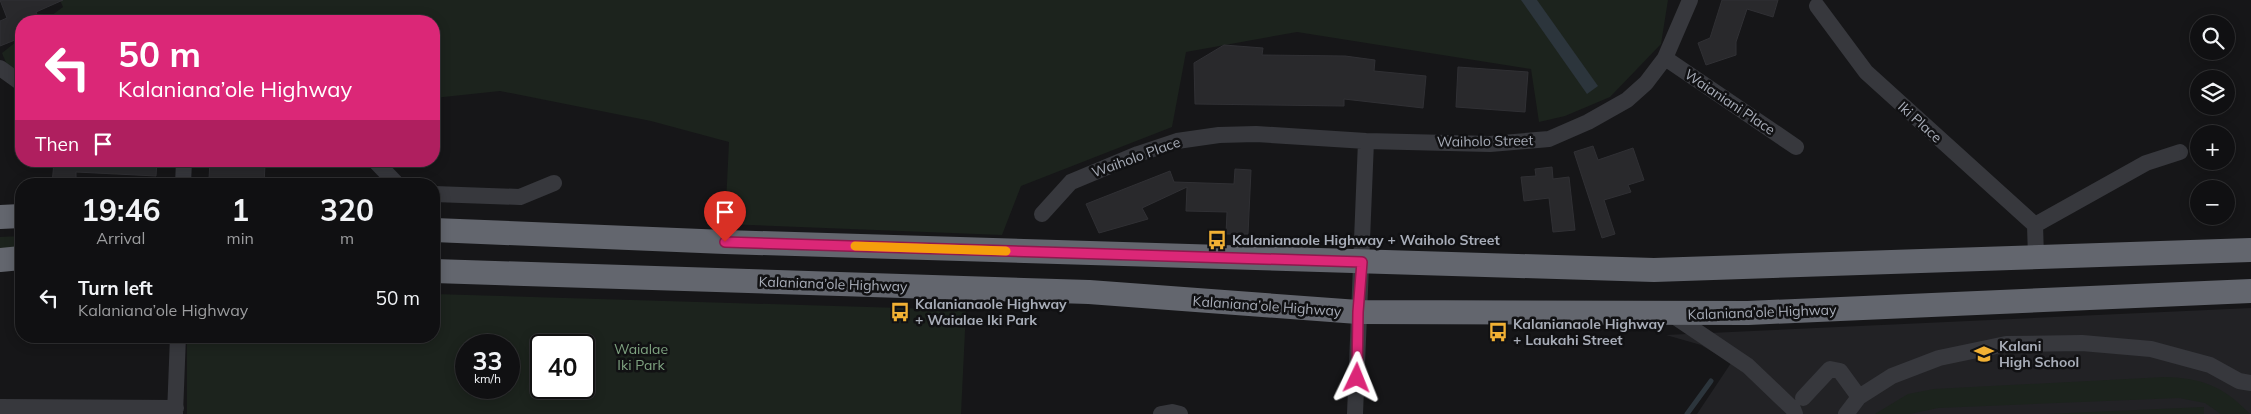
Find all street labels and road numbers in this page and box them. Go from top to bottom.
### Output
street label: Waianiani Place [1681,65,1779,139]
street label: Iki Place [1894,98,1946,146]
street label: Waiholo Street [1437,131,1533,151]
street label: Waiholo Place [1089,133,1183,181]
street label: Kalaniana’ole Highway [758,272,908,296]
street label: Kalaniana’ole Highway [1192,292,1342,320]
street label: Kalaniana’ole Highway [1687,300,1837,324]

